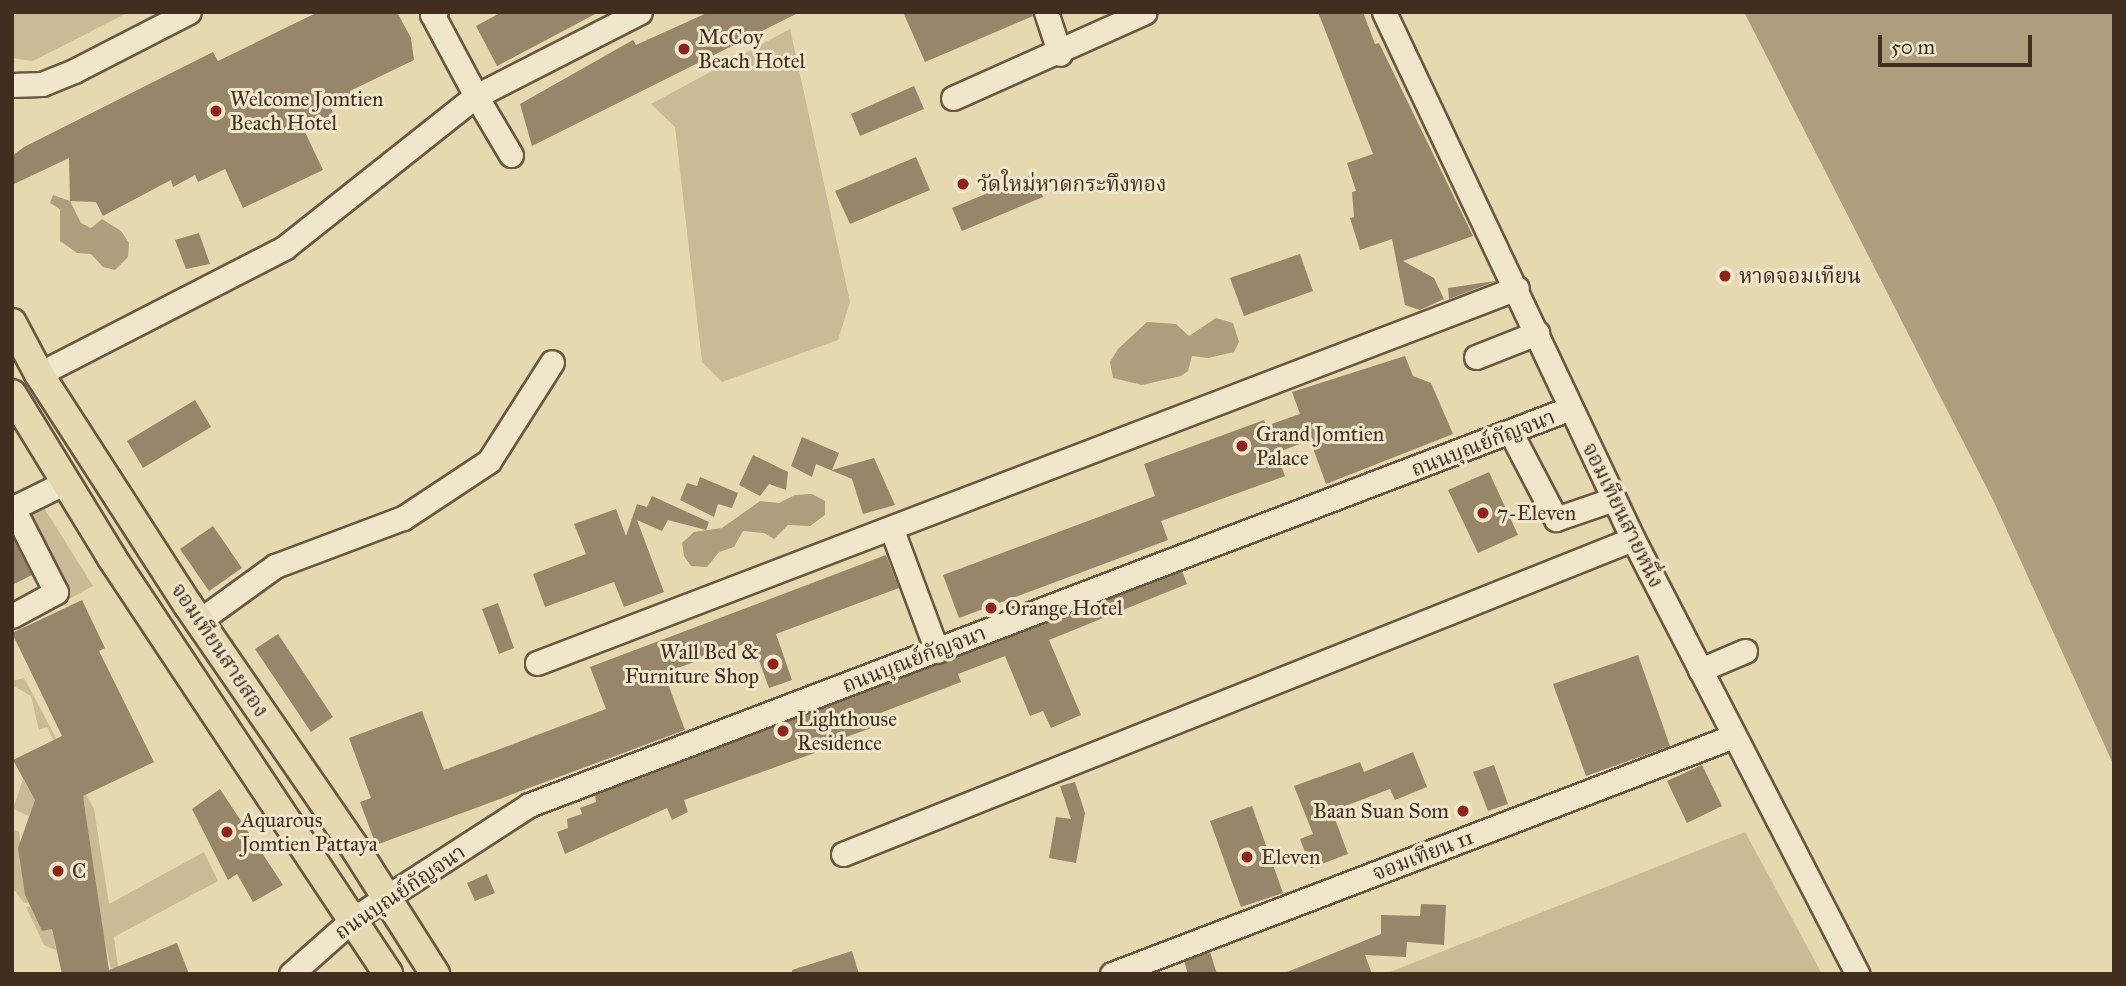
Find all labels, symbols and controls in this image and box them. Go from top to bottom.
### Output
scale bar [1881,21,2035,65]
place label: McCoy Beach Hotel [698,24,805,74]
text: 50 m [1891,34,1935,60]
marker: McCoy Beach Hotel [676,41,692,57]
place label: Welcome Jomtien Beach Hotel [230,86,383,136]
marker: Welcome Jomtien Beach Hotel [208,103,224,119]
place label: วัดใหม่หาดกระทึงทอง [977,171,1166,197]
marker: วัดใหม่หาดกระทึงทอง [955,176,971,192]
place label: หาดจอมเทียน [1739,263,1861,289]
marker: หาดจอมเทียน [1717,268,1733,284]
street label: ถนนบุณย์กัญจนา [1408,404,1558,482]
place label: Grand Jomtien Palace [1256,421,1384,471]
marker: Grand Jomtien Palace [1234,438,1250,454]
street label: จอมเทียนสายหนึ่ง [1577,438,1669,592]
place label: 7-Eleven [1497,500,1576,526]
marker: 7-Eleven [1475,505,1491,521]
street label: จอมเทียนสายสอง [166,578,274,722]
place label: Orange Hotel [1005,595,1123,621]
marker: Orange Hotel [983,600,999,616]
street label: ถนนบุณย์กัญจนา [839,620,989,698]
place label: Wall Bed & Furniture Shop [625,639,759,689]
marker: Wall Bed & Furniture Shop [765,656,781,672]
place label: Lighthouse Residence [797,706,897,756]
marker: Lighthouse Residence [775,723,791,739]
place label: Baan Suan Som [1313,798,1449,824]
marker: Baan Suan Som [1455,803,1471,819]
place label: Aquarous Jomtien Pattaya [241,807,378,857]
marker: Aquarous Jomtien Pattaya [219,824,235,840]
street label: จอมเทียน 11 [1369,824,1477,886]
street label: ถนนบุณย์กัญจนา [330,839,470,945]
place label: Eleven [1261,844,1320,870]
marker: Eleven [1239,849,1255,865]
place label: C [72,858,86,884]
marker: C [50,863,66,879]

